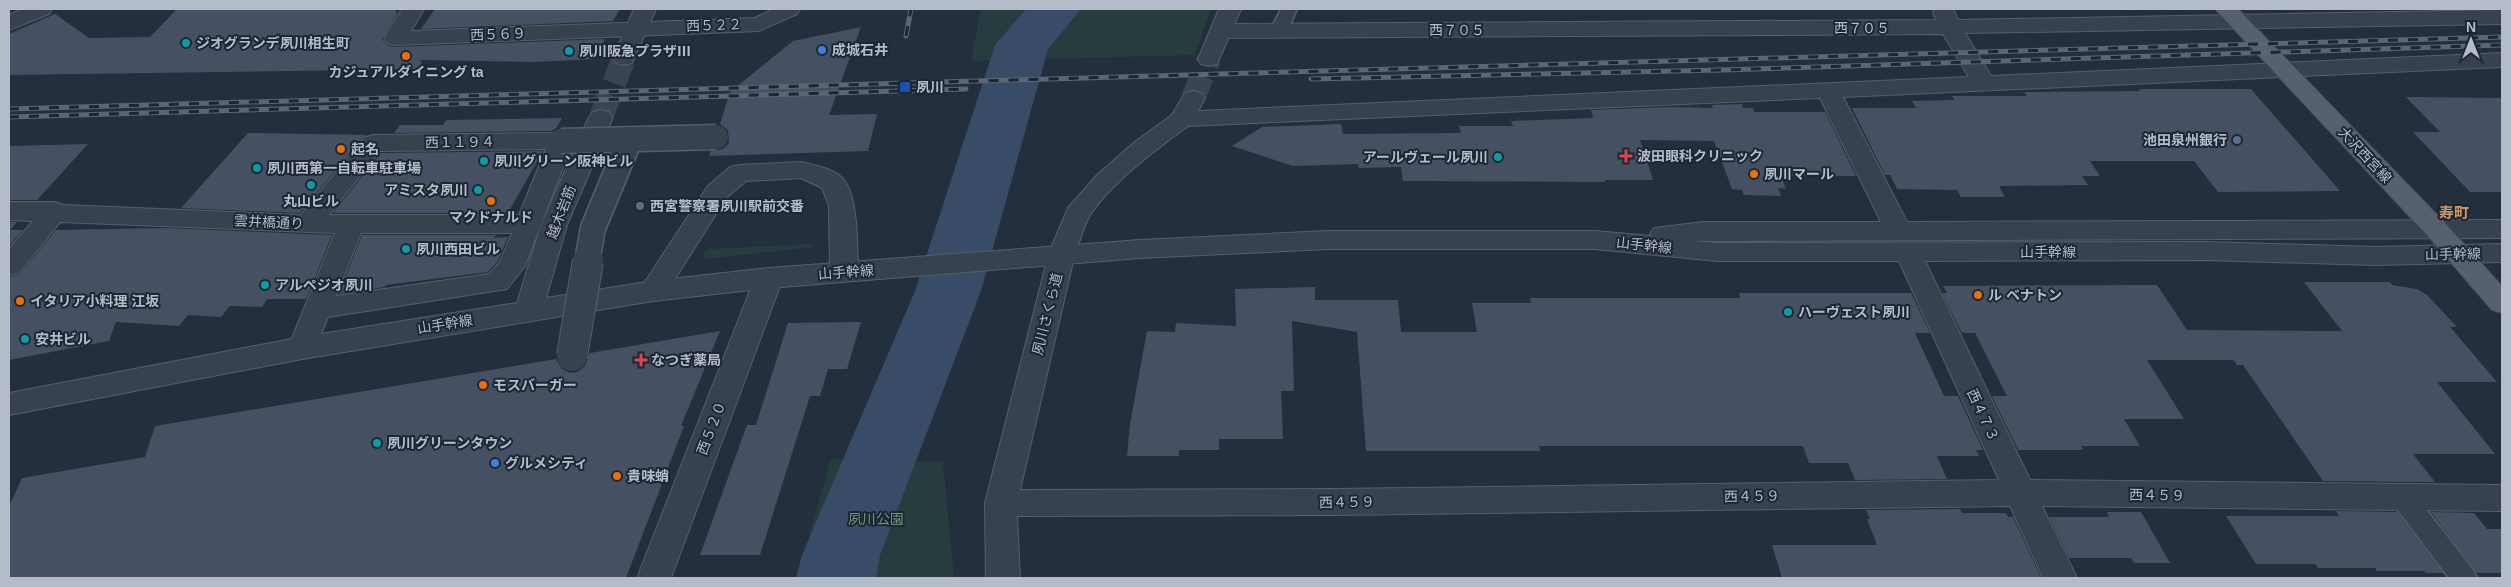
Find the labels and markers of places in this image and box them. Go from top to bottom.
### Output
place label: ジオグランデ夙川相生町 [196,35,350,51]
marker: ジオグランデ夙川相生町 [180,37,192,49]
place label: 成城石井 [832,42,888,58]
place label: 夙川阪急プラザⅢ [579,43,691,59]
marker: 成城石井 [816,44,828,56]
marker: 夙川阪急プラザⅢ [563,45,575,57]
marker: カジュアルダイニング ta [400,50,412,62]
place label: カジュアルダイニング ta [329,64,484,80]
place label: 夙川 [916,79,944,95]
marker: 夙川 [898,80,912,94]
place label: 池田泉州銀行 [2143,132,2227,148]
marker: 池田泉州銀行 [2231,134,2243,146]
place label: 起名 [351,141,379,157]
marker: 起名 [335,143,347,155]
place label: 波田眼科クリニック [1637,148,1763,164]
place label: アールヴェール夙川 [1363,149,1488,165]
marker: 波田眼科クリニック [1619,149,1633,163]
marker: アールヴェール夙川 [1492,151,1504,163]
place label: 夙川グリーン阪神ビル [494,153,633,169]
marker: 夙川グリーン阪神ビル [478,155,490,167]
place label: 夙川西第一自転車駐車場 [267,160,421,176]
marker: 夙川西第一自転車駐車場 [251,162,263,174]
place label: 夙川マール [1764,166,1834,182]
marker: 夙川マール [1748,168,1760,180]
marker: 丸山ビル [305,179,317,191]
place label: アミスタ夙川 [384,182,468,198]
marker: アミスタ夙川 [472,184,484,196]
place label: 丸山ビル [283,193,339,209]
marker: マクドナルド [485,195,497,207]
place label: 西宮警察署夙川駅前交番 [650,198,804,214]
marker: 西宮警察署夙川駅前交番 [634,200,646,212]
place label: マクドナルド [449,209,533,225]
place label: 夙川西田ビル [416,241,500,257]
marker: 夙川西田ビル [400,243,412,255]
place label: アルペジオ夙川 [275,277,373,293]
marker: アルペジオ夙川 [259,279,271,291]
place label: ル ベナトン [1988,287,2062,303]
marker: ル ベナトン [1972,289,1984,301]
place label: イタリア小料理 江坂 [30,293,159,309]
marker: イタリア小料理 江坂 [14,295,26,307]
place label: ハーヴェスト夙川 [1798,304,1910,320]
marker: ハーヴェスト夙川 [1782,306,1794,318]
place label: 安井ビル [35,331,91,347]
marker: 安井ビル [19,333,31,345]
place label: なつぎ薬局 [651,352,721,368]
marker: なつぎ薬局 [635,354,647,366]
place label: モスバーガー [493,377,577,393]
marker: モスバーガー [477,379,489,391]
place label: 夙川グリーンタウン [387,435,512,451]
marker: 夙川グリーンタウン [371,437,383,449]
place label: グルメシティ [505,455,588,471]
marker: グルメシティ [489,457,501,469]
place label: 貴味蛸 [627,468,669,484]
marker: 貴味蛸 [611,470,623,482]

